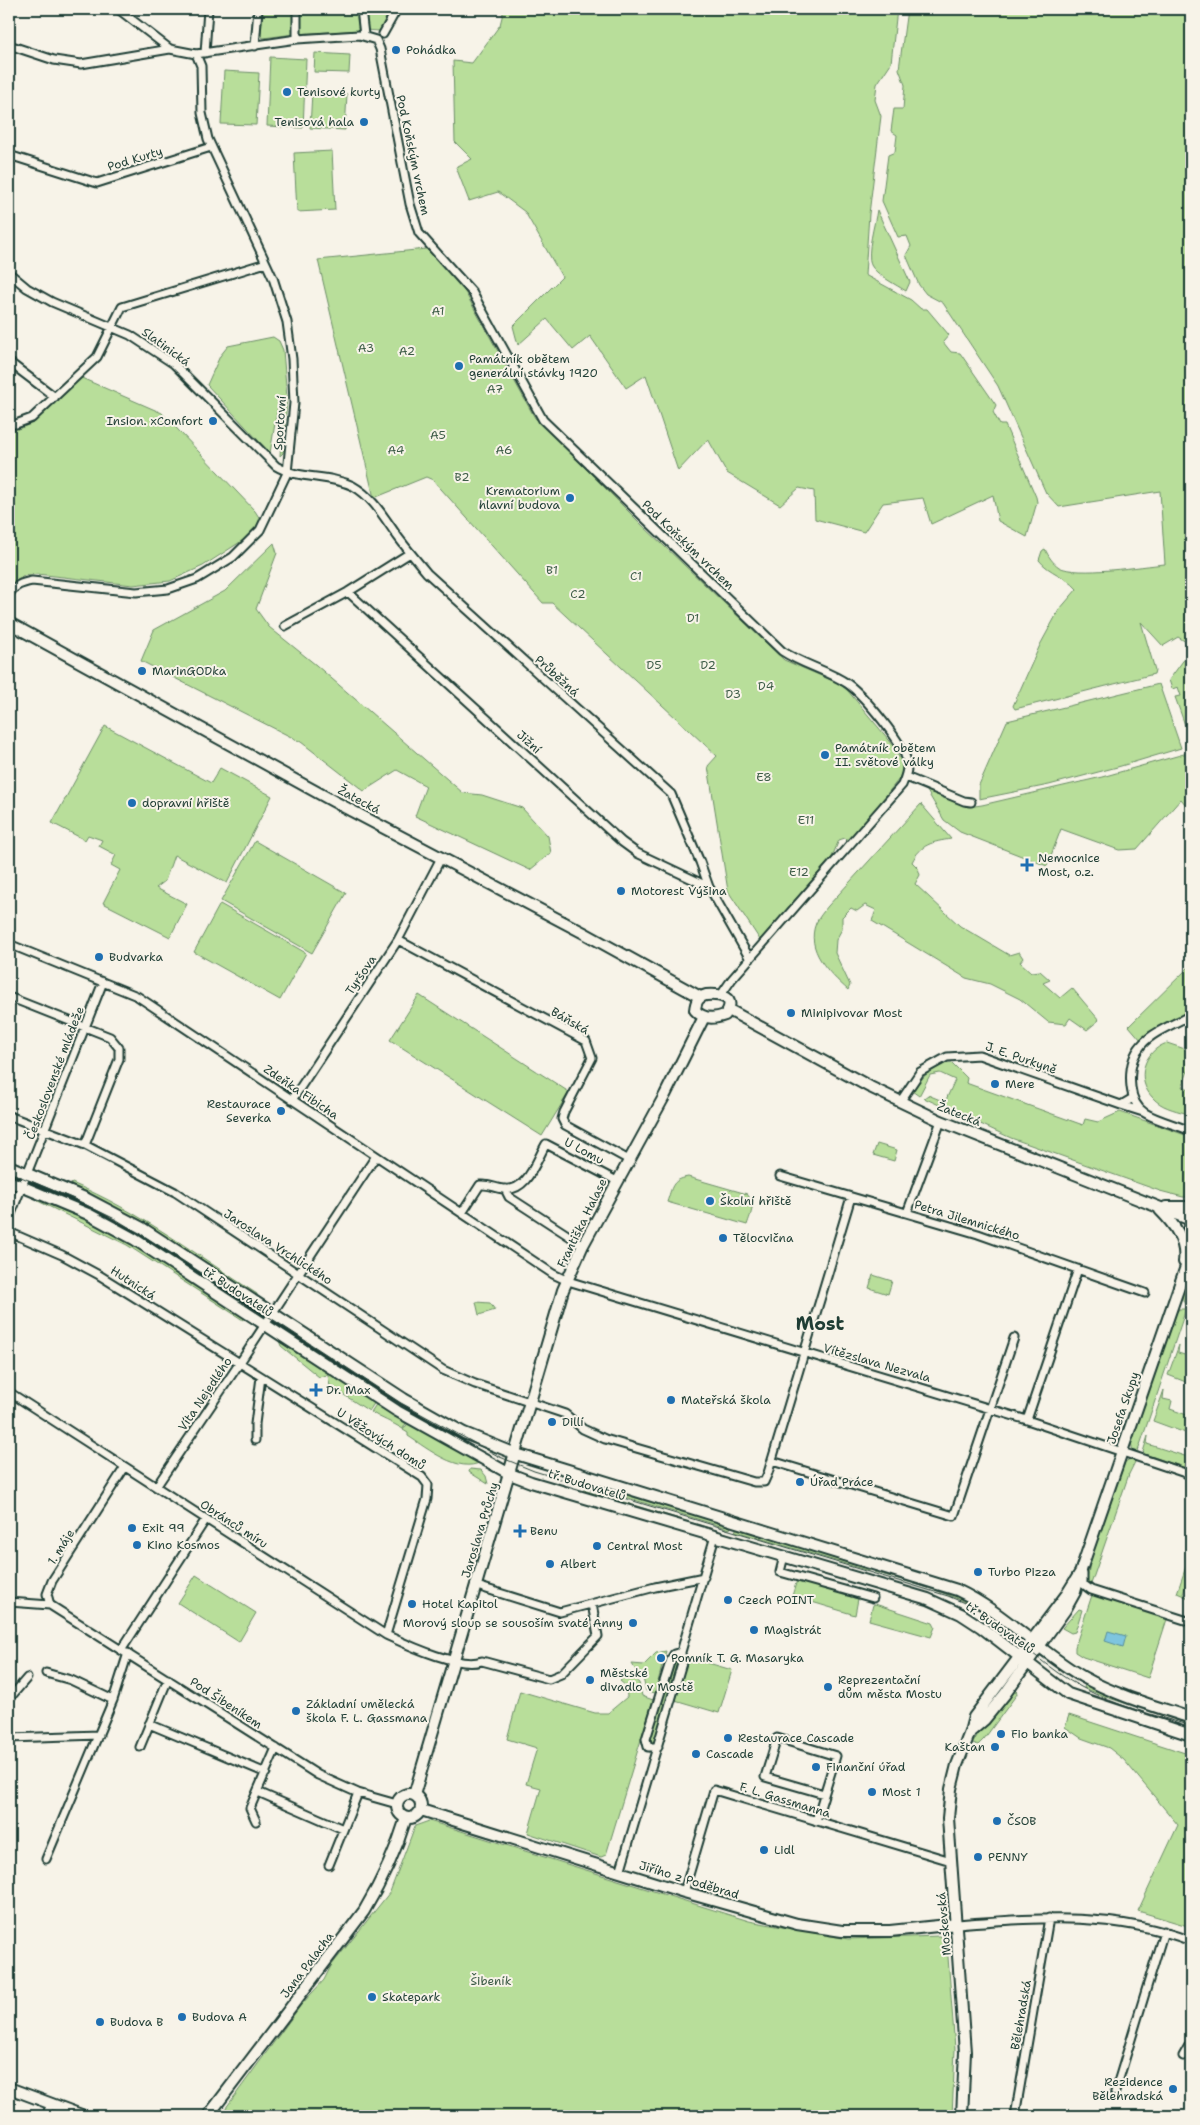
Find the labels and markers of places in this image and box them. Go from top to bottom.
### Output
place label: Pohádka [406,42,457,58]
marker: Pohádka [390,44,402,56]
place label: Tenisové kurty [297,84,381,100]
marker: Tenisové kurty [281,86,293,98]
place label: Tenisová hala [275,114,355,130]
marker: Tenisová hala [358,116,370,128]
place label: Památník obětem generální stávky 1920 [469,351,598,381]
marker: Památník obětem generální stávky 1920 [453,360,465,372]
place label: Insion. xComfort [107,413,203,429]
marker: Insion. xComfort [207,415,219,427]
place label: Krematorium hlavní budova [479,483,561,513]
marker: Krematorium hlavní budova [564,492,576,504]
place label: MarinGODka [152,663,227,679]
marker: MarinGODka [136,665,148,677]
place label: Památník obětem II. světové války [835,740,936,770]
marker: Památník obětem II. světové války [819,749,831,761]
place label: dopravní hřiště [142,795,230,811]
marker: dopravní hřiště [126,797,138,809]
place label: Nemocnice Most, o.z. [1038,850,1100,880]
marker: Nemocnice Most, o.z. [1020,858,1034,872]
place label: Motorest Výšina [631,883,727,899]
marker: Motorest Výšina [615,885,627,897]
place label: Budvarka [109,949,164,965]
marker: Budvarka [93,951,105,963]
place label: Minipivovar Most [801,1005,902,1021]
marker: Minipivovar Most [785,1007,797,1019]
place label: Mere [1005,1076,1035,1092]
marker: Mere [989,1078,1001,1090]
place label: Restaurace Severka [207,1096,272,1126]
marker: Restaurace Severka [275,1105,287,1117]
place label: Školní hřiště [720,1193,792,1209]
marker: Školní hřiště [704,1195,716,1207]
place label: Tělocvična [733,1230,794,1246]
marker: Tělocvična [717,1232,729,1244]
place label: Dr. Max [326,1382,370,1398]
marker: Dr. Max [310,1384,322,1396]
place label: Mateřská škola [681,1392,771,1408]
marker: Mateřská škola [665,1394,677,1406]
place label: Dillí [562,1414,584,1430]
marker: Dillí [546,1416,558,1428]
place label: Úřad Práce [810,1474,874,1490]
marker: Úřad Práce [794,1476,806,1488]
place label: Exit 99 [142,1520,185,1536]
marker: Exit 99 [126,1522,138,1534]
place label: Benu [530,1523,558,1539]
marker: Benu [514,1525,526,1537]
place label: Kino Kosmos [147,1537,220,1553]
place label: Central Most [607,1538,683,1554]
marker: Kino Kosmos [131,1539,143,1551]
marker: Central Most [591,1540,603,1552]
place label: Albert [560,1556,597,1572]
marker: Albert [544,1558,556,1570]
place label: Turbo Pizza [988,1564,1056,1580]
marker: Turbo Pizza [972,1566,984,1578]
place label: Czech POINT [738,1592,815,1608]
marker: Czech POINT [722,1594,734,1606]
place label: Hotel Kapitol [422,1596,498,1612]
marker: Hotel Kapitol [406,1598,418,1610]
place label: Morový sloup se sousoším svaté Anny [403,1615,623,1631]
marker: Morový sloup se sousoším svaté Anny [627,1617,639,1629]
place label: Magistrát [764,1622,822,1638]
marker: Magistrát [748,1624,760,1636]
place label: Pomník T. G. Masaryka [671,1650,804,1666]
marker: Pomník T. G. Masaryka [655,1652,667,1664]
place label: Městské divadlo v Mostě [600,1665,694,1695]
place label: Reprezentační dům města Mostu [838,1672,942,1702]
marker: Městské divadlo v Mostě [584,1674,596,1686]
marker: Reprezentační dům města Mostu [822,1681,834,1693]
place label: Základní umělecká škola F. L. Gassmana [306,1696,428,1726]
marker: Základní umělecká škola F. L. Gassmana [290,1705,302,1717]
place label: Fio banka [1011,1726,1068,1742]
marker: Fio banka [995,1728,1007,1740]
place label: Restaurace Cascade [738,1730,855,1746]
marker: Restaurace Cascade [722,1732,734,1744]
place label: Kaštan [945,1739,985,1755]
marker: Kaštan [989,1741,1001,1753]
place label: Cascade [706,1746,754,1762]
marker: Cascade [690,1748,702,1760]
place label: Finanční úřad [826,1759,906,1775]
marker: Finanční úřad [810,1761,822,1773]
place label: Most 1 [882,1784,921,1800]
marker: Most 1 [866,1786,878,1798]
place label: ČSOB [1007,1813,1036,1829]
marker: ČSOB [991,1815,1003,1827]
place label: Lidl [774,1842,795,1858]
marker: Lidl [758,1844,770,1856]
place label: PENNY [988,1849,1028,1865]
marker: PENNY [972,1851,984,1863]
place label: Skatepark [382,1989,440,2005]
marker: Skatepark [366,1991,378,2003]
place label: Budova A [192,2009,247,2025]
marker: Budova A [176,2011,188,2023]
place label: Budova B [110,2014,163,2030]
marker: Budova B [94,2016,106,2028]
place label: Rezidence Bělehradská [1092,2074,1164,2104]
marker: Rezidence Bělehradská [1167,2083,1179,2095]

